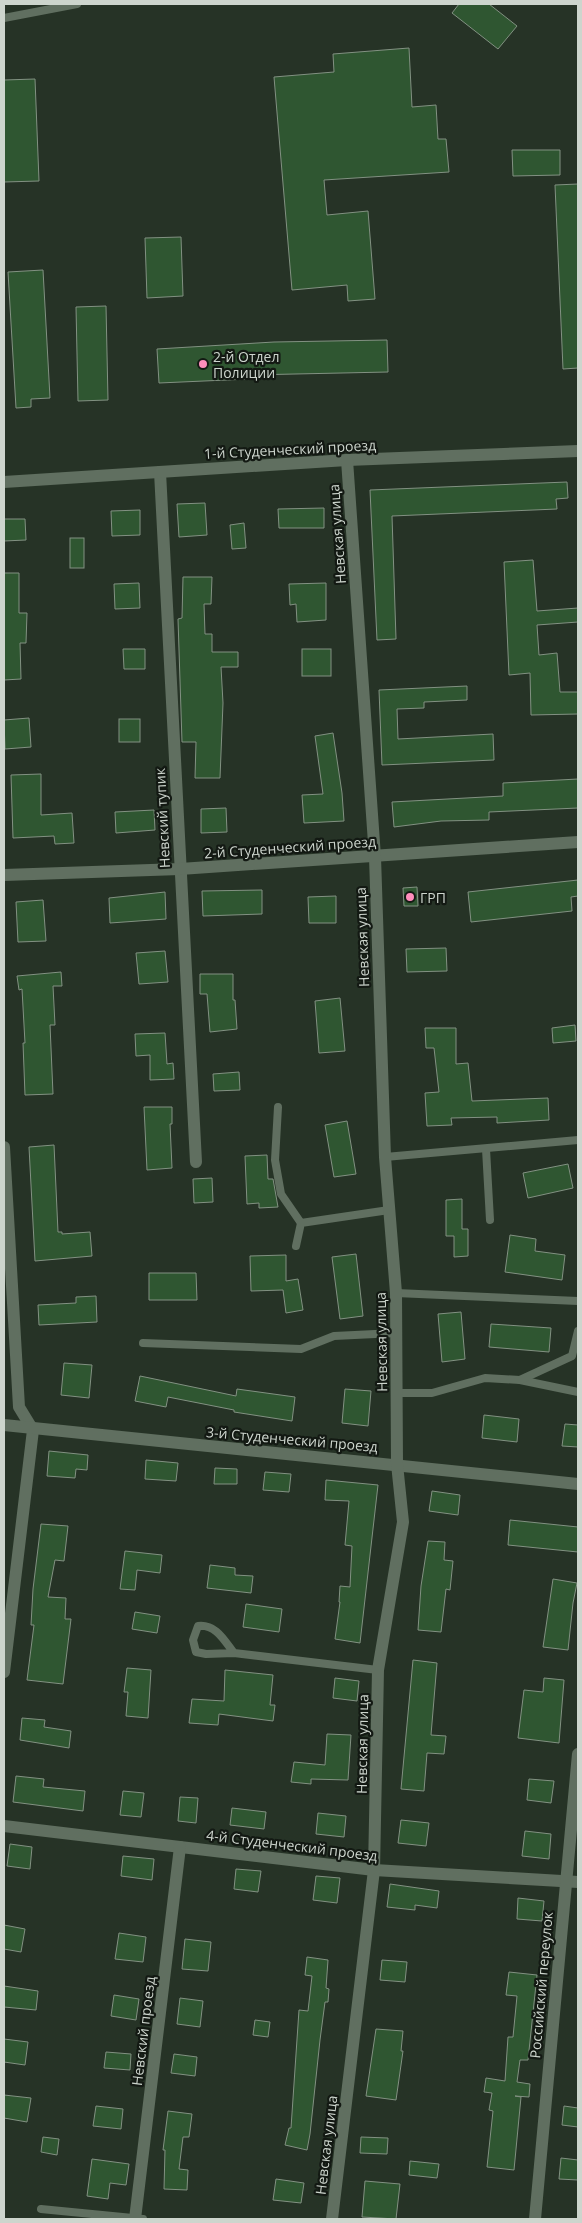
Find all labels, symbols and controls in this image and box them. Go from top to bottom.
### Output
place label: 2-й Отдел Полиции [213,347,279,382]
marker: 2-й Отдел Полиции [197,358,209,370]
street label: 1-й Студенческий проезд [203,435,377,463]
street label: Невская улица [324,484,350,584]
street label: Невский тупик [150,767,174,868]
street label: 2-й Студенческий проезд [203,832,377,862]
street label: Невская улица [351,887,373,987]
place label: ГРП [420,888,446,907]
marker: ГРП [404,891,416,903]
street label: Невская улица [371,1292,391,1392]
street label: 3-й Студенческий проезд [205,1422,379,1456]
street label: Невская улица [352,1694,372,1794]
street label: 4-й Студенческий проезд [205,1825,379,1865]
street label: Российский переулок [525,1910,557,2059]
street label: Невский проезд [127,1975,159,2087]
street label: Невская улица [310,2094,342,2196]

